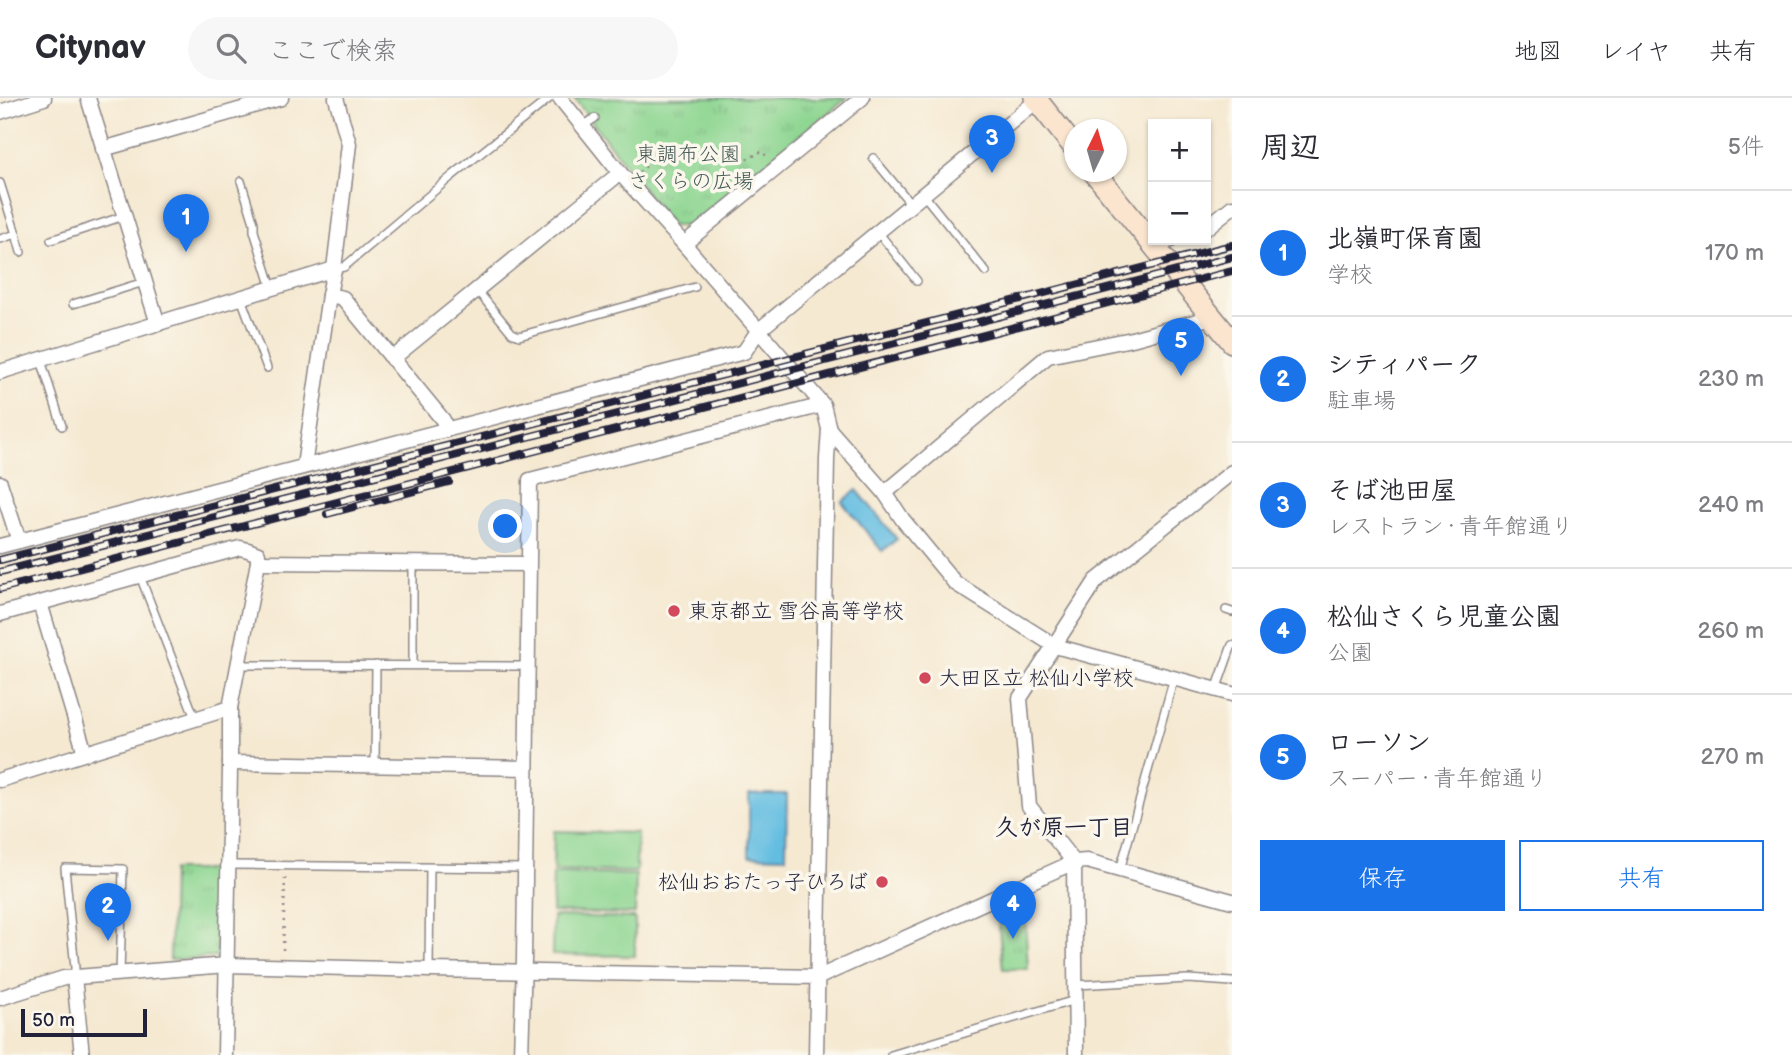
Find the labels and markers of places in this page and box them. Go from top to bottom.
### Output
pin: 3 [969,115,1015,173]
pin: 1 [163,194,209,252]
pin: 5 [1158,318,1204,376]
place label: 東京都立 雪谷高等学校 [688,599,904,624]
marker: 東京都立 雪谷高等学校 [666,603,682,619]
place label: 大田区立 松仙小学校 [939,666,1134,691]
marker: 大田区立 松仙小学校 [917,670,933,686]
place label: 松仙おおたっ子ひろば [658,870,868,895]
marker: 松仙おおたっ子ひろば [874,874,890,890]
pin: 4 [990,881,1036,939]
pin: 2 [85,883,131,941]

